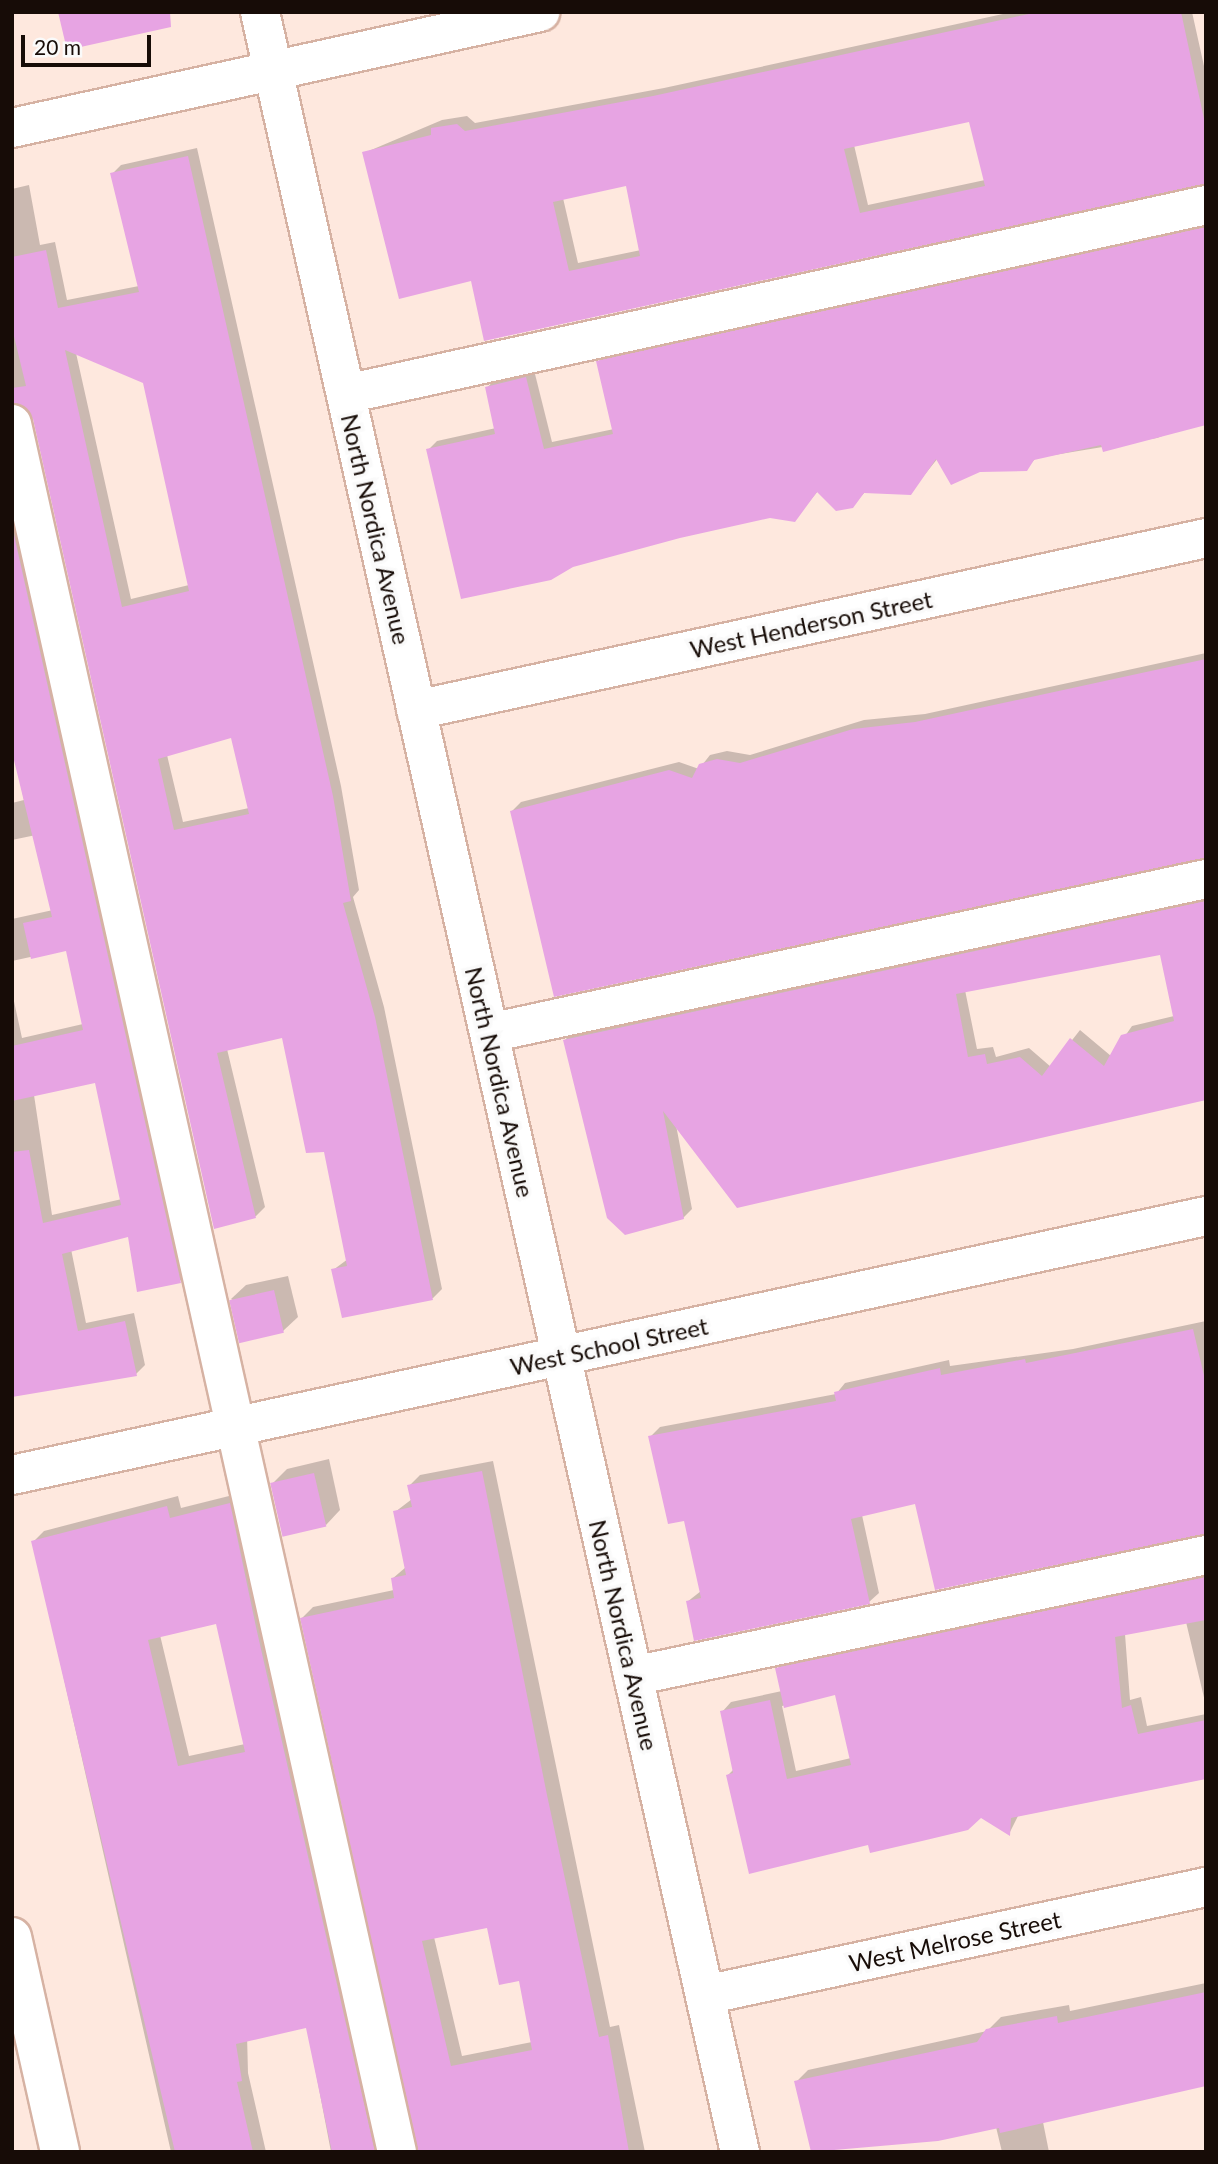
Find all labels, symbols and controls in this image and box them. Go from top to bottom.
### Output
scale bar [24,21,154,65]
text: 20 m [34,34,81,59]
street label: North Nordica Avenue [335,411,417,647]
street label: West Henderson Street [687,584,935,664]
street label: North Nordica Avenue [459,964,541,1200]
street label: West School Street [508,1311,710,1381]
street label: North Nordica Avenue [583,1517,665,1753]
street label: West Melrose Street [846,1904,1064,1978]

